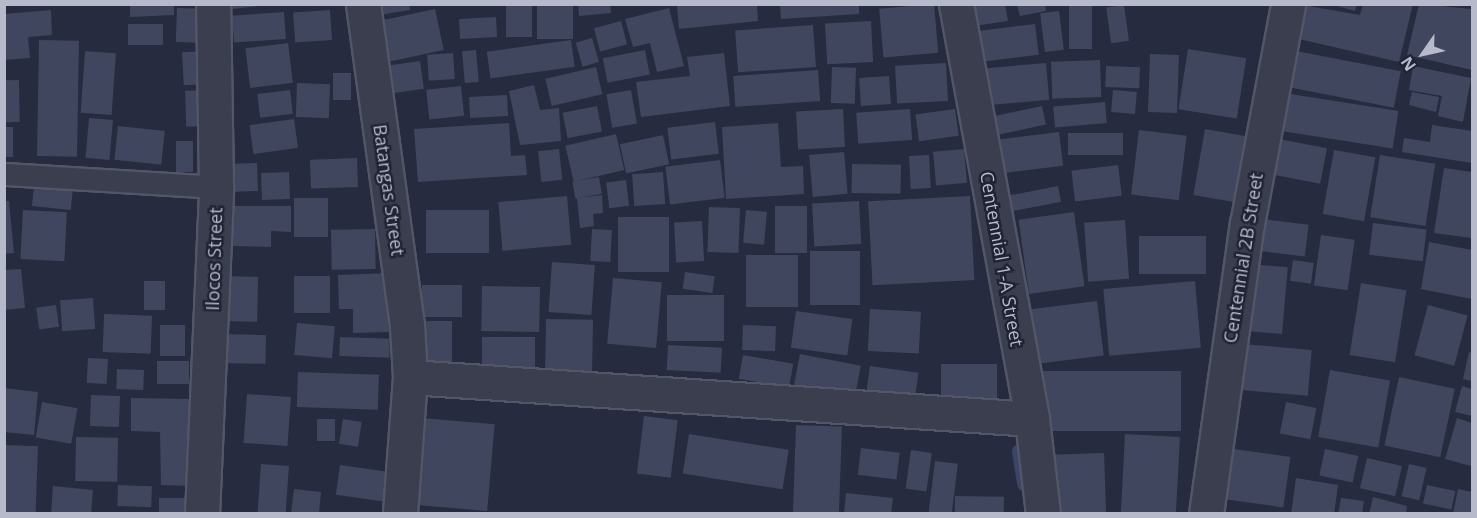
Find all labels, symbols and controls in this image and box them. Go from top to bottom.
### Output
north arrow [1393,24,1453,84]
text: N [1395,53,1421,76]
street label: Batangas Street [369,123,409,257]
street label: Centennial 1-A Street [976,170,1028,348]
street label: Centennial 2B Street [1219,172,1267,344]
street label: Ilocos Street [201,207,227,311]

